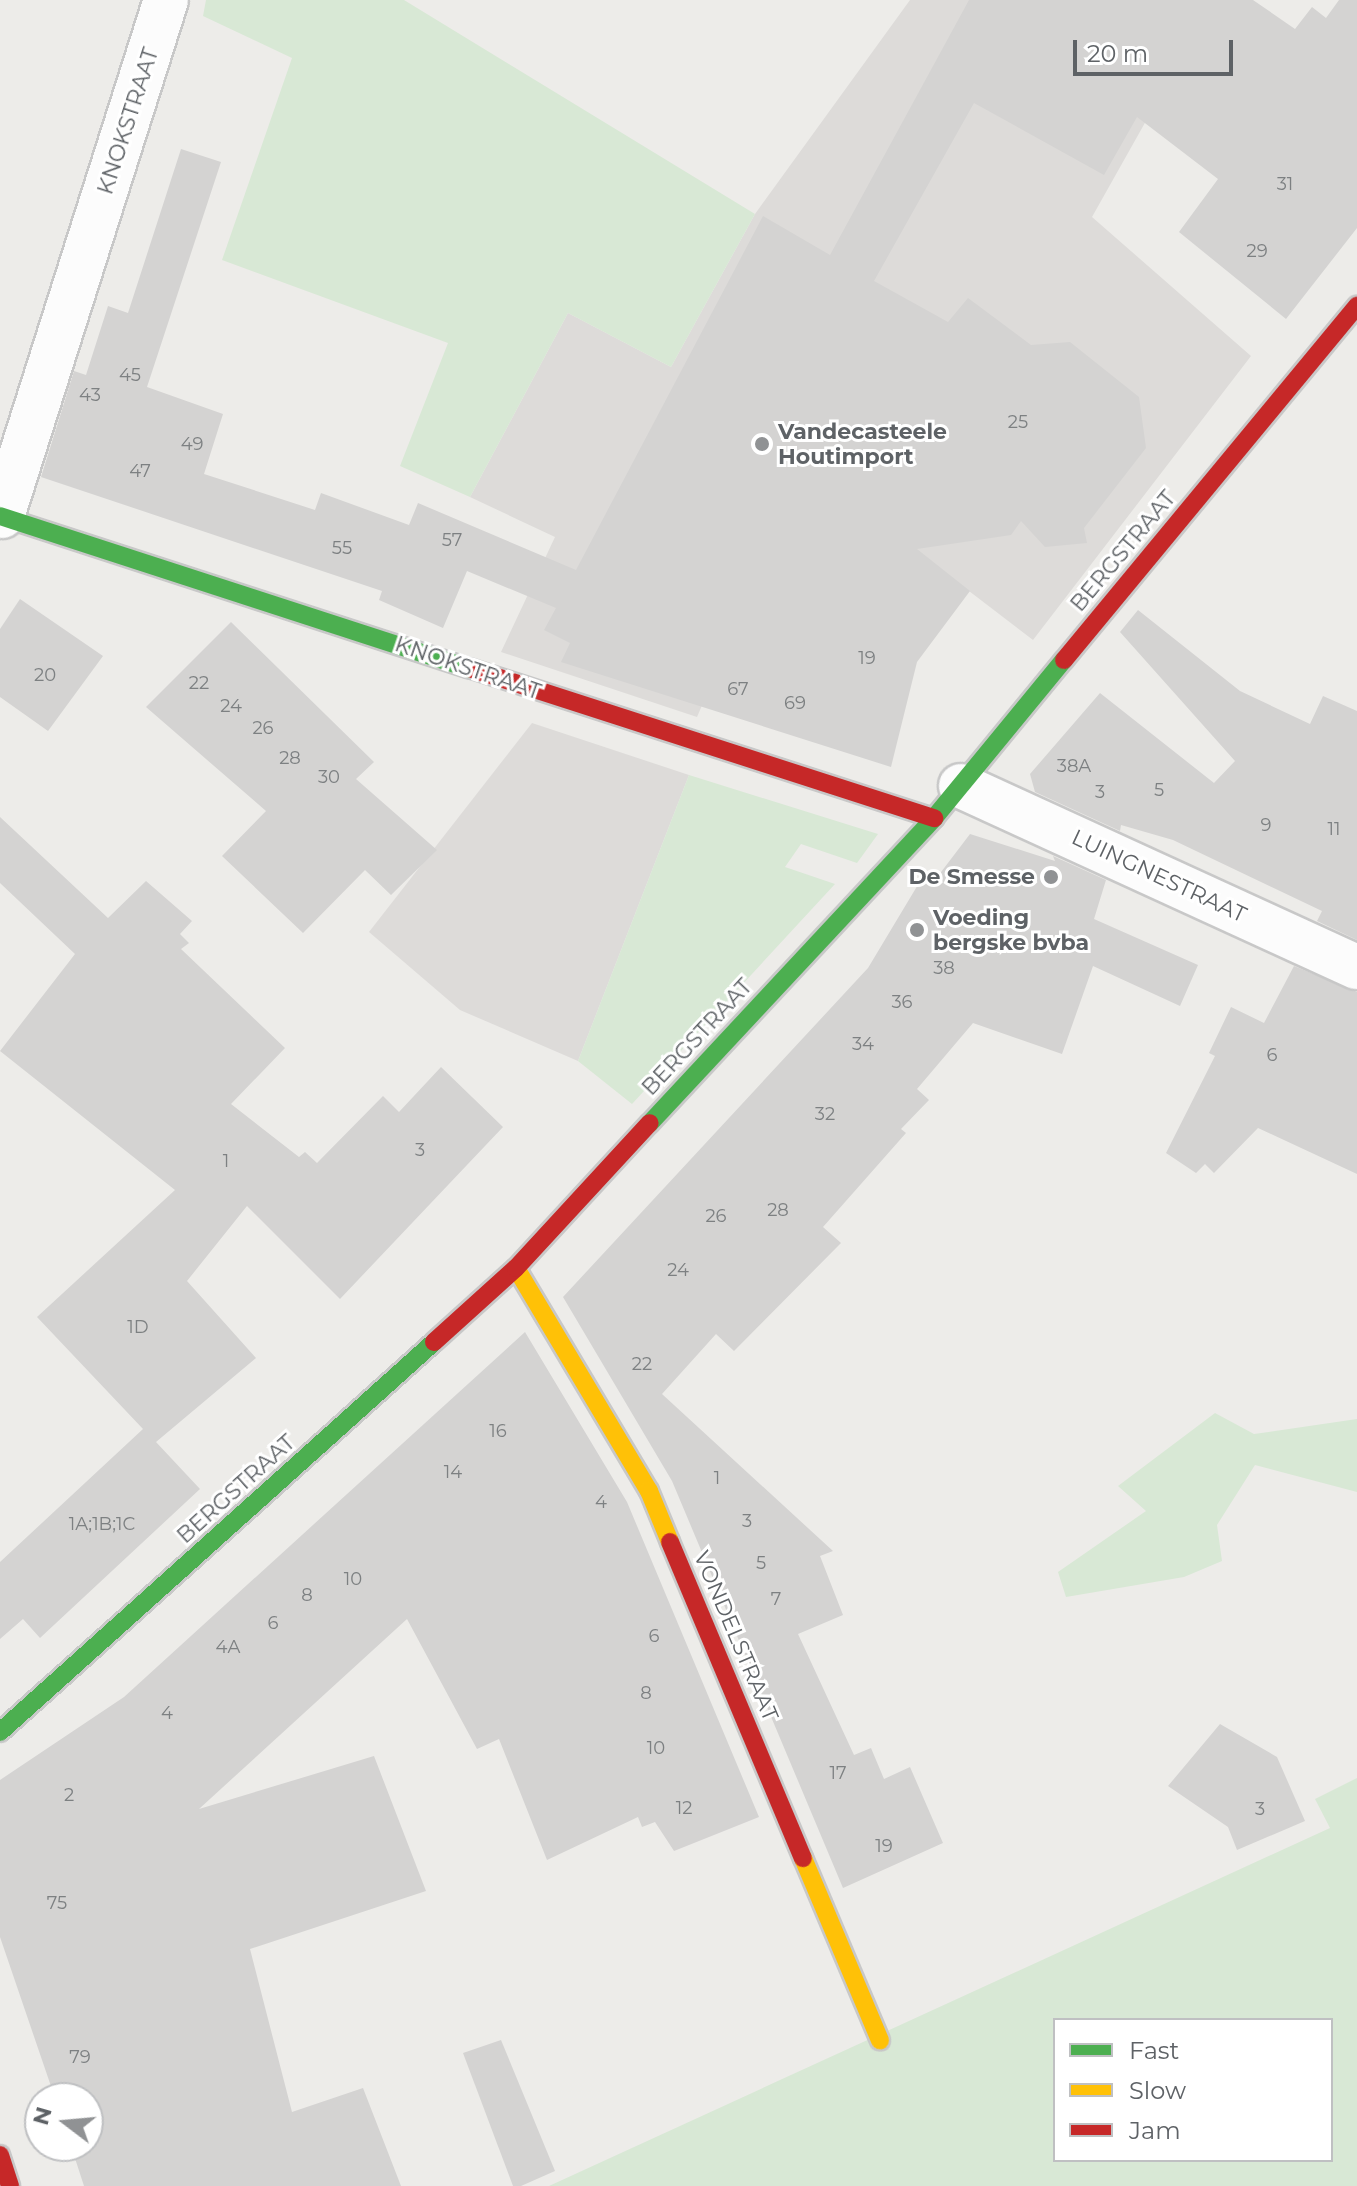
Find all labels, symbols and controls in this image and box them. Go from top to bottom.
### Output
scale bar [1077,24,1237,74]
text: 20 m [1087,39,1148,68]
street label: KNOKSTRAAT [92,44,164,198]
house number: 31 [1277,173,1293,195]
house number: 29 [1246,240,1268,262]
house number: 45 [119,364,141,386]
house number: 43 [79,384,101,406]
house number: 25 [1008,411,1028,433]
place label: Vandecasteele Houtimport [778,418,947,470]
house number: 49 [181,433,203,455]
marker: Vandecasteele Houtimport [753,435,771,453]
house number: 47 [129,460,151,482]
street label: BERGSTRAAT [1065,485,1181,617]
house number: 57 [442,529,462,551]
house number: 55 [332,537,352,559]
street label: KNOKSTRAAT [391,631,545,705]
house number: 19 [858,647,876,669]
house number: 20 [34,664,56,686]
house number: 22 [189,672,209,694]
house number: 67 [727,678,749,700]
house number: 69 [784,692,806,714]
house number: 24 [220,695,242,717]
house number: 26 [252,717,274,739]
house number: 28 [279,747,301,769]
house number: 38A [1057,755,1091,777]
house number: 30 [318,766,340,788]
house number: 5 [1154,779,1164,801]
house number: 3 [1095,781,1105,803]
house number: 9 [1261,814,1271,836]
house number: 11 [1328,818,1340,840]
street label: LUINGNESTRAAT [1067,824,1251,928]
place label: De Smesse [908,864,1035,890]
marker: De Smesse [1042,868,1060,886]
place label: Voeding bergske bvba [933,904,1089,956]
marker: Voeding bergske bvba [908,921,926,939]
house number: 38 [933,957,955,979]
street label: BERGSTRAAT [636,973,758,1101]
house number: 36 [891,991,913,1013]
house number: 34 [852,1033,874,1055]
house number: 6 [1267,1044,1277,1066]
house number: 32 [815,1103,835,1125]
house number: 3 [415,1139,425,1161]
house number: 1 [223,1150,229,1172]
house number: 28 [767,1199,789,1221]
house number: 26 [705,1205,727,1227]
house number: 24 [667,1259,689,1281]
house number: 1D [127,1316,149,1338]
house number: 22 [632,1353,652,1375]
house number: 16 [489,1420,507,1442]
street label: BERGSTRAAT [172,1429,300,1549]
house number: 14 [444,1461,462,1483]
house number: 1 [714,1467,720,1489]
house number: 4 [595,1491,607,1513]
house number: 3 [742,1510,752,1532]
house number: 1A;1B;1C [69,1513,135,1535]
street label: VONDELSTRAAT [688,1547,784,1725]
house number: 5 [756,1552,766,1574]
house number: 10 [344,1568,362,1590]
house number: 8 [301,1584,313,1606]
house number: 7 [771,1588,781,1610]
house number: 6 [268,1612,278,1634]
house number: 6 [649,1625,659,1647]
house number: 4A [216,1636,240,1658]
house number: 8 [640,1682,652,1704]
house number: 4 [161,1702,173,1724]
house number: 10 [647,1737,665,1759]
house number: 17 [829,1762,847,1784]
house number: 2 [64,1784,74,1806]
house number: 12 [676,1797,692,1819]
house number: 3 [1255,1798,1265,1820]
house number: 19 [875,1835,893,1857]
house number: 75 [47,1892,67,1914]
legend [1053,2018,1333,2162]
text: Fast [1129,2036,1179,2065]
house number: 79 [69,2046,91,2068]
text: Slow [1129,2076,1186,2105]
north arrow [24,2082,104,2162]
text: N [27,2104,58,2128]
text: Jam [1129,2116,1181,2145]

